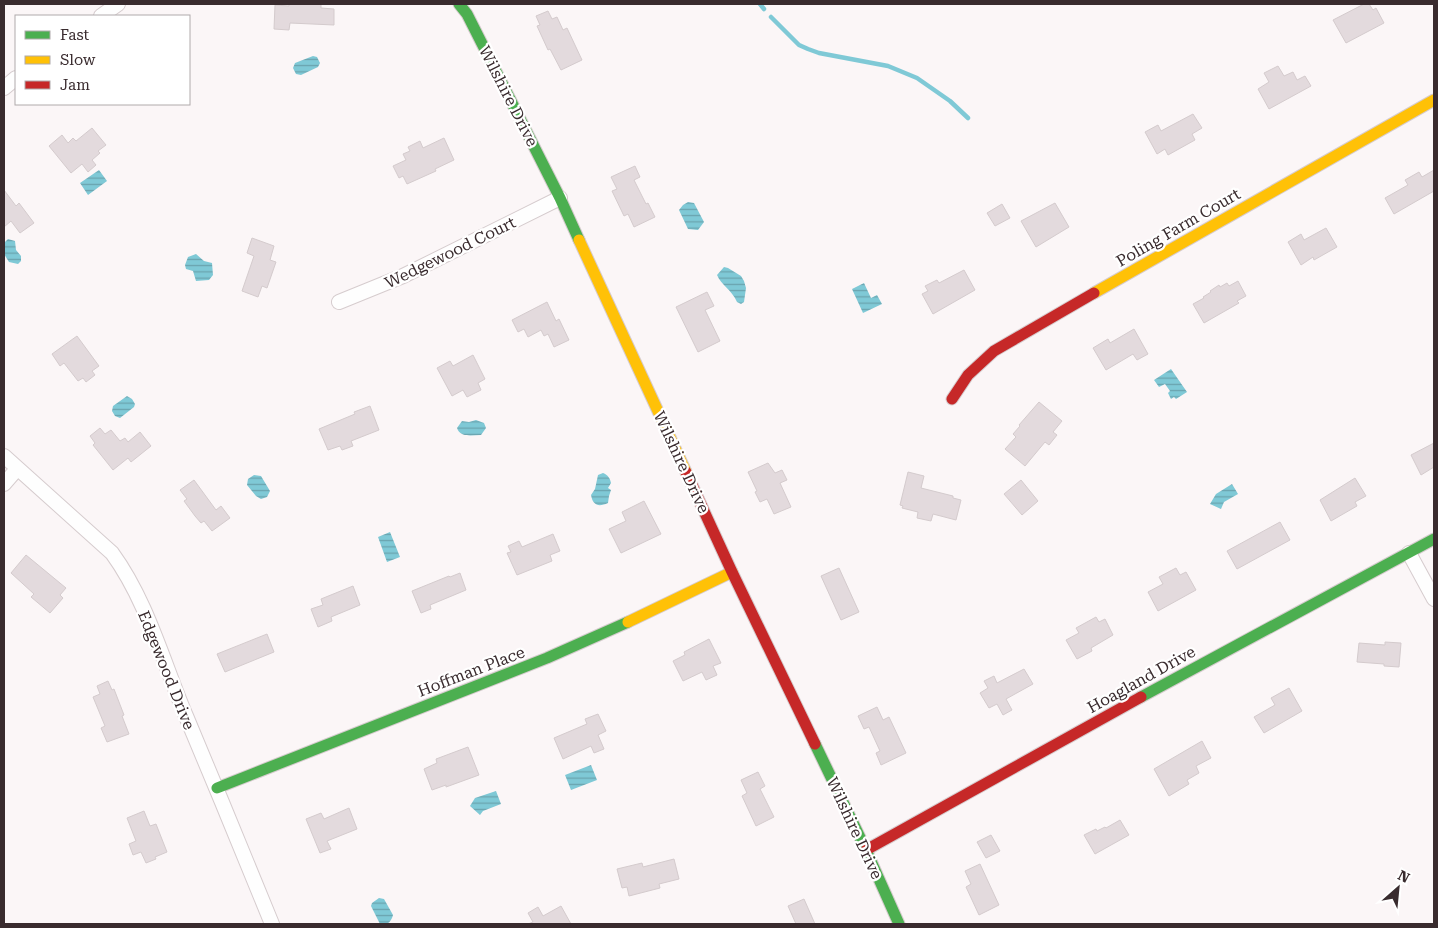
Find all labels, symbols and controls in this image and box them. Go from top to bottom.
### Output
legend [15,15,190,105]
text: Fast [60,26,90,44]
street label: Wilshire Drive [475,43,542,150]
text: Slow [60,51,96,69]
text: Jam [60,76,90,94]
street label: Poling Farm Court [1113,184,1244,271]
street label: Wedgewood Court [382,213,519,292]
street label: Wilshire Drive [650,408,714,516]
street label: Edgewood Drive [134,608,199,733]
street label: Hoffman Place [415,642,528,701]
street label: Hoagland Drive [1084,642,1199,717]
street label: Wilshire Drive [823,774,887,882]
north arrow [1373,863,1423,913]
text: N [1395,867,1413,886]

